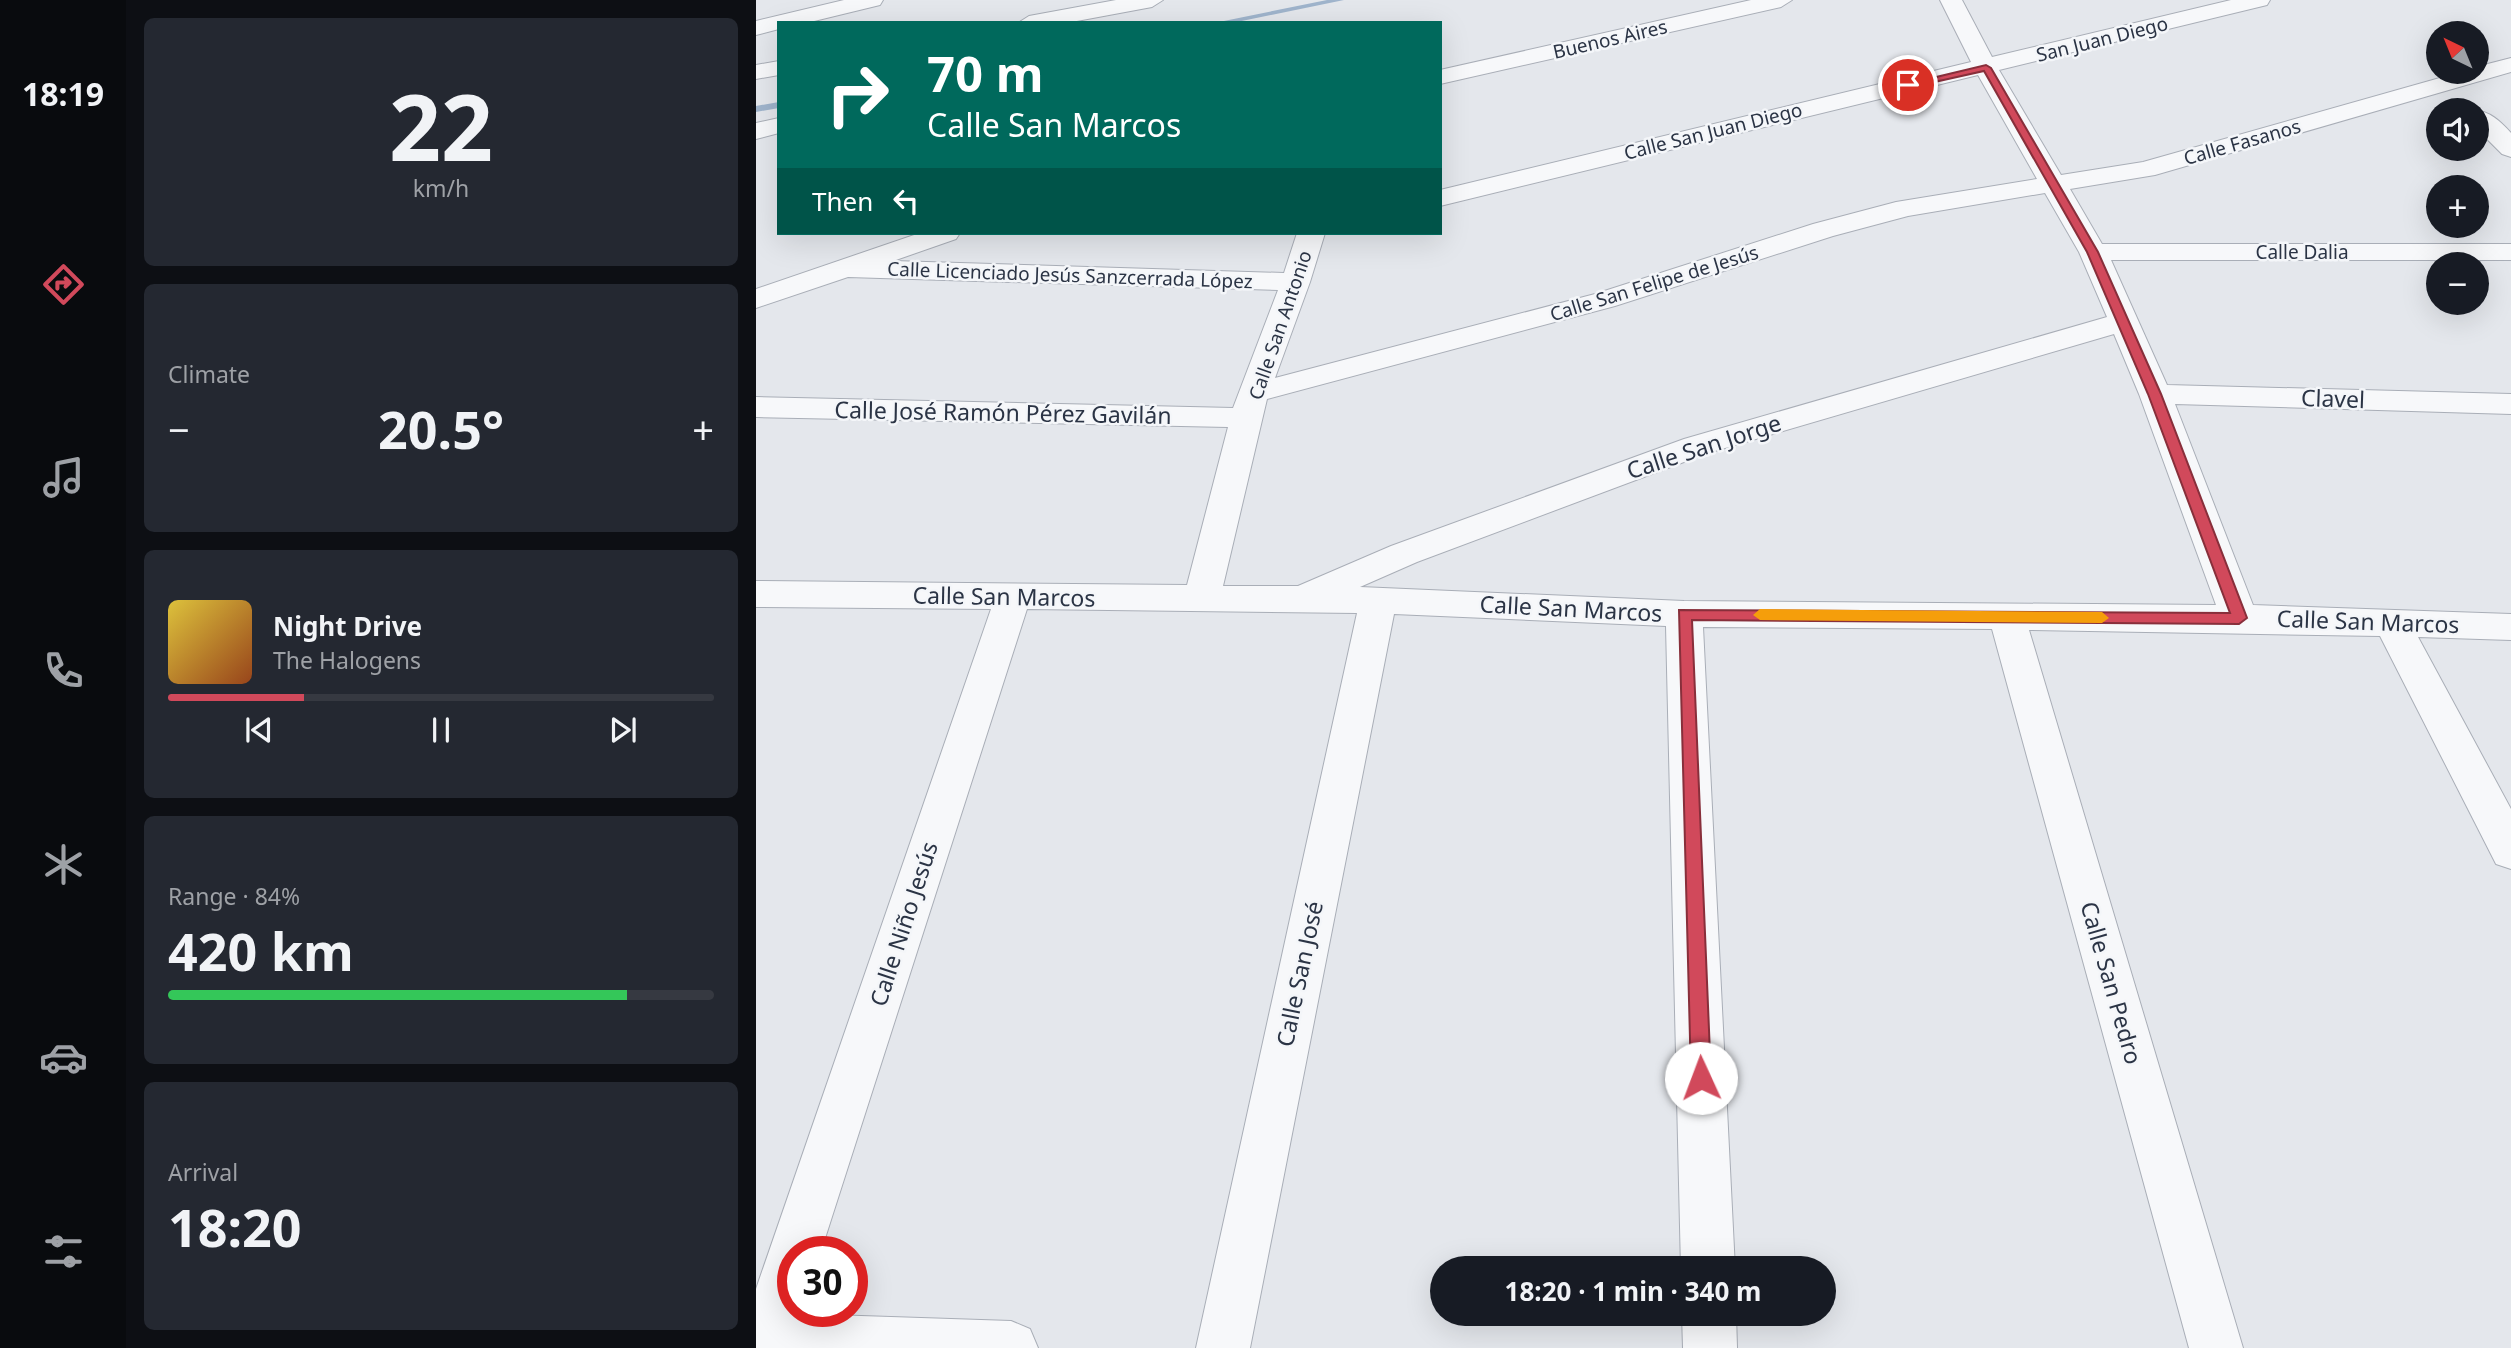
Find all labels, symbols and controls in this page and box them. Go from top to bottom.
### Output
street label: San Juan Diego [2033,10,2171,68]
street label: Buenos Aires [1550,13,1670,65]
north arrow [2426,21,2488,84]
map controls [2426,21,2489,315]
text: 70 m [927,40,1044,106]
icon: right [812,49,903,140]
pin [1878,55,1938,115]
text: 22 [389,64,493,188]
icon: arrive [1889,66,1927,104]
text: 18:19 [22,72,104,115]
street label: Calle San Juan Diego [1621,96,1805,166]
button: sound [2426,98,2489,161]
text: Calle San Marcos [927,103,1181,146]
street label: Calle Fasanos [2180,113,2304,171]
text: km/h [413,172,469,204]
button: + [2426,175,2489,238]
icon: left [887,182,925,220]
text: Then [812,183,873,219]
street label: Calle San Felipe de Jesús [1547,239,1761,327]
street label: Calle Dalia [2255,239,2349,265]
street label: Calle San Antonio [1242,247,1318,403]
button: − [2426,252,2489,315]
street label: Calle Licenciado Jesús Sanzcerrada López [887,256,1253,294]
icon: directions [39,260,88,309]
text: Climate [168,358,250,390]
street label: Clavel [2301,381,2366,415]
text: 20.5° [378,393,504,464]
street label: Calle José Ramón Pérez Gavilán [834,393,1172,431]
text: − [168,403,190,455]
text: + [692,403,714,455]
street label: Calle San Jorge [1622,406,1785,486]
icon: music [39,453,88,502]
street label: Calle San Marcos [912,578,1096,614]
street label: Calle San Marcos [1479,587,1663,629]
street label: Calle San Marcos [2276,602,2460,640]
text: Night Drive [273,608,422,644]
text: The Halogens [273,644,421,676]
icon: phone [39,646,88,695]
icon: previous [240,711,278,749]
icon: pause [422,711,460,749]
icon: next [604,711,642,749]
street label: Calle Niño Jesús [861,837,945,1010]
icon: climate [39,840,88,889]
text: Range · 84% [168,880,300,912]
street label: Calle San José [1268,898,1330,1050]
street label: Calle San Pedro [2073,898,2150,1068]
text: 420 km [168,915,354,986]
icon: car [39,1033,88,1082]
position arrow [1664,1041,1738,1115]
text: Arrival [168,1156,238,1188]
text: 18:20 [168,1191,302,1262]
icon: filters [39,1227,88,1276]
speed limit sign: 30 [777,1236,868,1327]
text: 18:20 · 1 min · 340 m [1505,1273,1761,1309]

